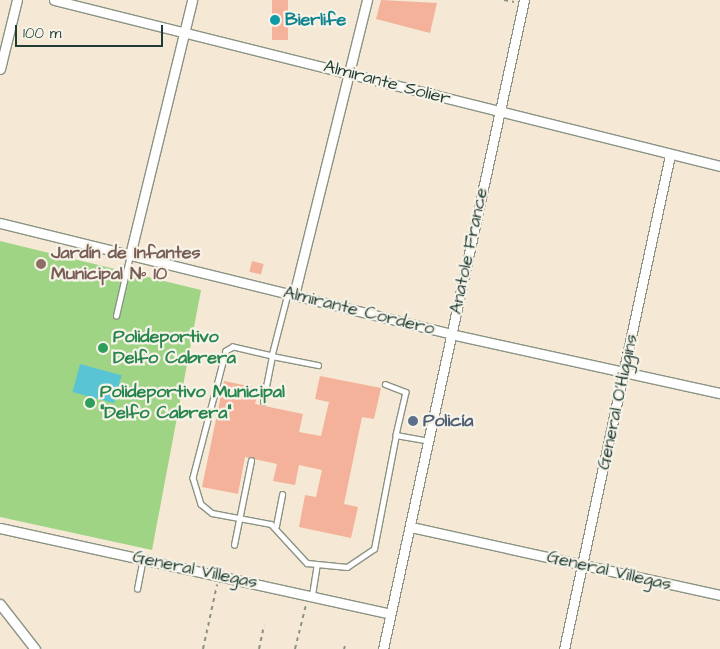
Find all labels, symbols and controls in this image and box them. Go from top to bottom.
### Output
place label: Bierlife [285,9,346,31]
marker: Bierlife [269,14,281,26]
scale bar [18,15,165,47]
text: 100 m [23,23,62,44]
street label: Almirante Solier [321,56,453,110]
street label: Anatole France [445,186,493,316]
place label: Jardín de Infantes Municipal Nº 10 [51,243,201,286]
marker: Jardín de Infantes Municipal Nº 10 [35,258,47,270]
street label: Almirante Cordero [281,282,437,340]
place label: Polideportivo Delfo Cabrera [113,327,236,369]
street label: General O'Higgins [593,332,643,472]
marker: Polideportivo Delfo Cabrera [97,342,109,354]
place label: Polideportivo Municipal "Delfo Cabrera" [100,382,285,424]
marker: Polideportivo Municipal "Delfo Cabrera" [84,397,96,409]
place label: Policía [423,410,473,432]
marker: Policía [407,415,419,427]
street label: General Villegas [131,546,259,594]
street label: General Villegas [545,546,673,596]

